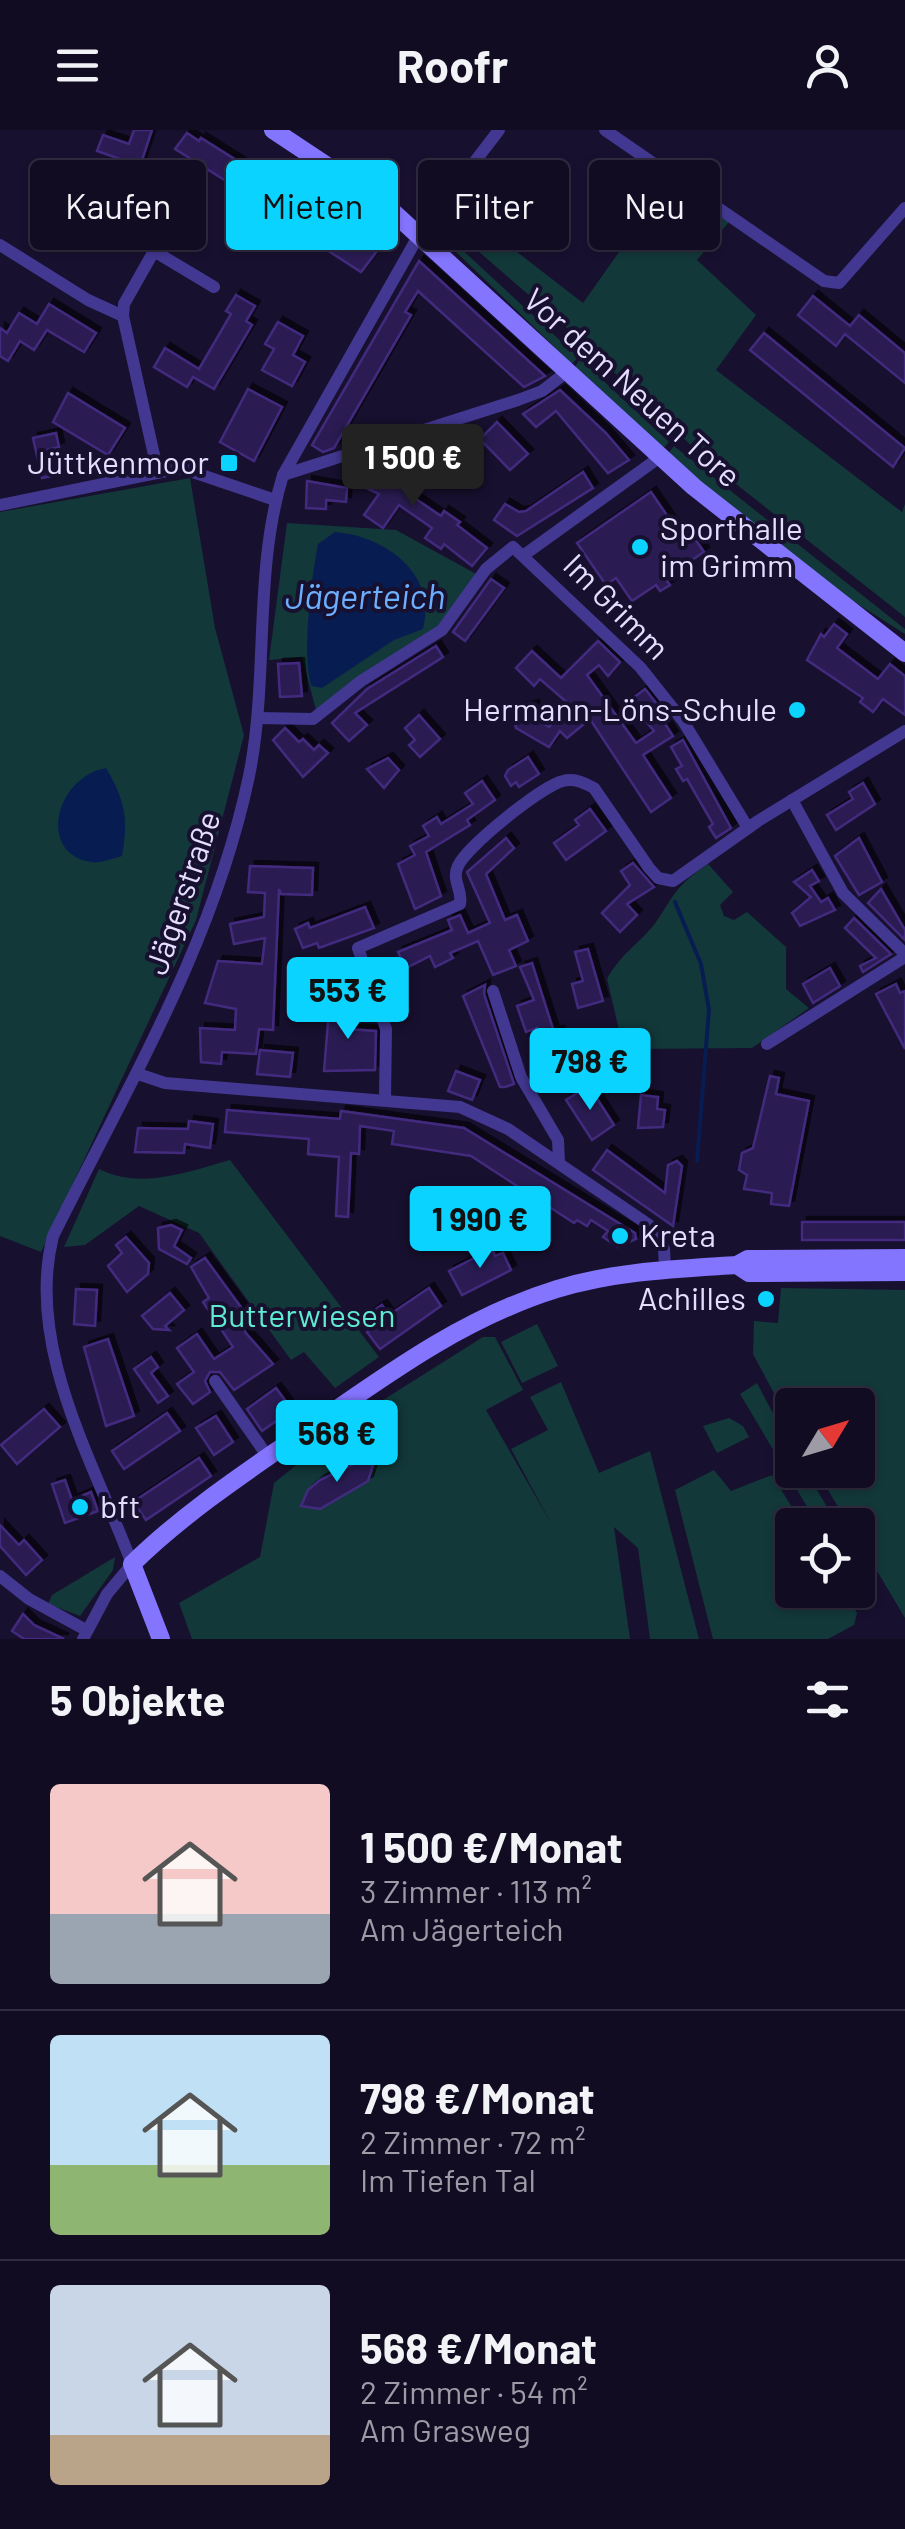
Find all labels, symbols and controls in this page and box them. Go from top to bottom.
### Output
icon: menu [50,38,105,93]
text: Roofr [397,38,508,92]
icon: person [800,38,855,93]
chip: Kaufen [30,160,206,250]
chip: Mieten [226,160,398,250]
chip: Filter [418,160,569,250]
chip: Neu [589,160,720,250]
street label: Vor dem Neuen Tore [517,279,750,494]
pin: 1 500 € [321,424,505,509]
text: 1 500 € [364,437,462,475]
place label: Jüttkenmoor [27,442,209,480]
marker: Jüttkenmoor [218,452,240,474]
place label: Sporthalle im Grimm [660,508,803,583]
marker: Sporthalle im Grimm [629,536,651,558]
street label: Im Grimm [557,545,678,666]
water label: Jägerteich [285,574,445,616]
place label: Hermann-Löns-Schule [463,689,777,727]
marker: Hermann-Löns-Schule [786,699,808,721]
street label: Jägerstraße [135,806,227,979]
pin: 553 € [278,957,418,1042]
text: 553 € [309,970,387,1008]
pin: 798 € [520,1028,660,1113]
text: 798 € [552,1041,628,1079]
pin: 1 990 € [388,1186,572,1271]
text: 1 990 € [432,1199,528,1237]
place label: Kreta [640,1215,716,1253]
marker: Kreta [609,1225,631,1247]
place label: Achilles [638,1278,746,1316]
marker: Achilles [755,1288,777,1310]
park label: Butterwiesen [209,1295,395,1333]
north arrow [775,1388,875,1488]
map controls [775,1388,875,1608]
pin: 568 € [267,1400,407,1485]
text: 568 € [298,1413,376,1451]
place label: bft [100,1486,141,1524]
marker: bft [69,1496,91,1518]
button: locate [775,1508,875,1608]
icon: filters [800,1672,855,1727]
text: 5 Objekte [50,1674,225,1724]
text: 1 500 €/Monat [360,1821,623,1871]
icon: home [130,1824,250,1944]
text: 3 Zimmer · 113 m² [360,1871,592,1909]
text: Am Jägerteich [360,1909,564,1947]
text: 798 €/Monat [360,2072,595,2122]
icon: home [130,2075,250,2195]
text: 2 Zimmer · 72 m² [360,2122,586,2160]
text: Im Tiefen Tal [360,2160,536,2198]
text: 568 €/Monat [360,2322,597,2372]
icon: home [130,2325,250,2445]
text: 2 Zimmer · 54 m² [360,2372,588,2410]
text: Am Grasweg [360,2410,531,2448]

